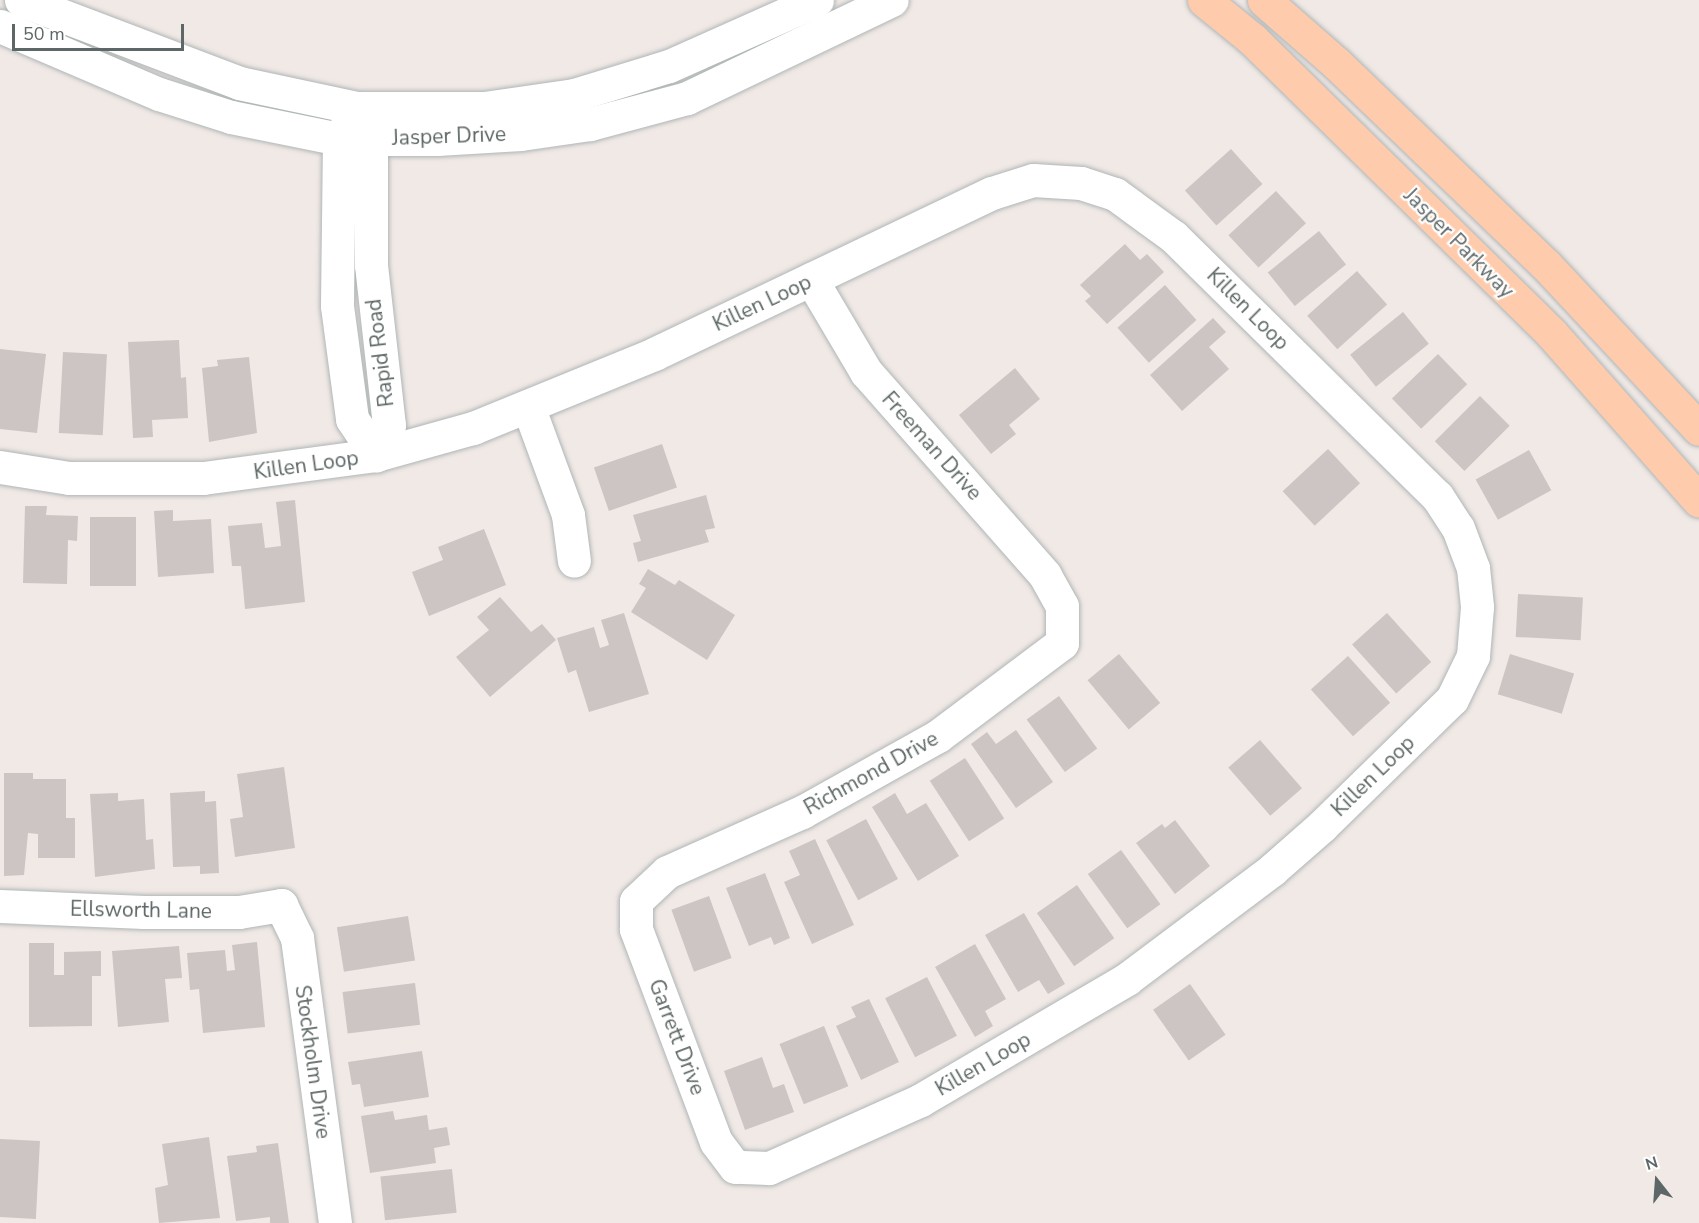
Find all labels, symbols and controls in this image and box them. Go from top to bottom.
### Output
scale bar [15,12,188,50]
text: 50 m [23,22,65,46]
street label: Jasper Drive [392,121,506,151]
street label: Jasper Parkway [1399,183,1519,303]
street label: Killen Loop [1202,263,1294,355]
street label: Killen Loop [709,269,815,337]
street label: Rapid Road [361,297,399,409]
street label: Freeman Drive [877,387,987,505]
street label: Killen Loop [252,445,360,485]
street label: Richmond Drive [799,726,943,820]
street label: Killen Loop [1326,730,1420,822]
street label: Ellsworth Lane [70,896,212,924]
street label: Garrett Drive [643,976,711,1098]
street label: Stockholm Drive [290,983,336,1141]
street label: Killen Loop [931,1027,1035,1101]
north arrow [1627,1151,1687,1211]
text: N [1643,1152,1661,1176]

